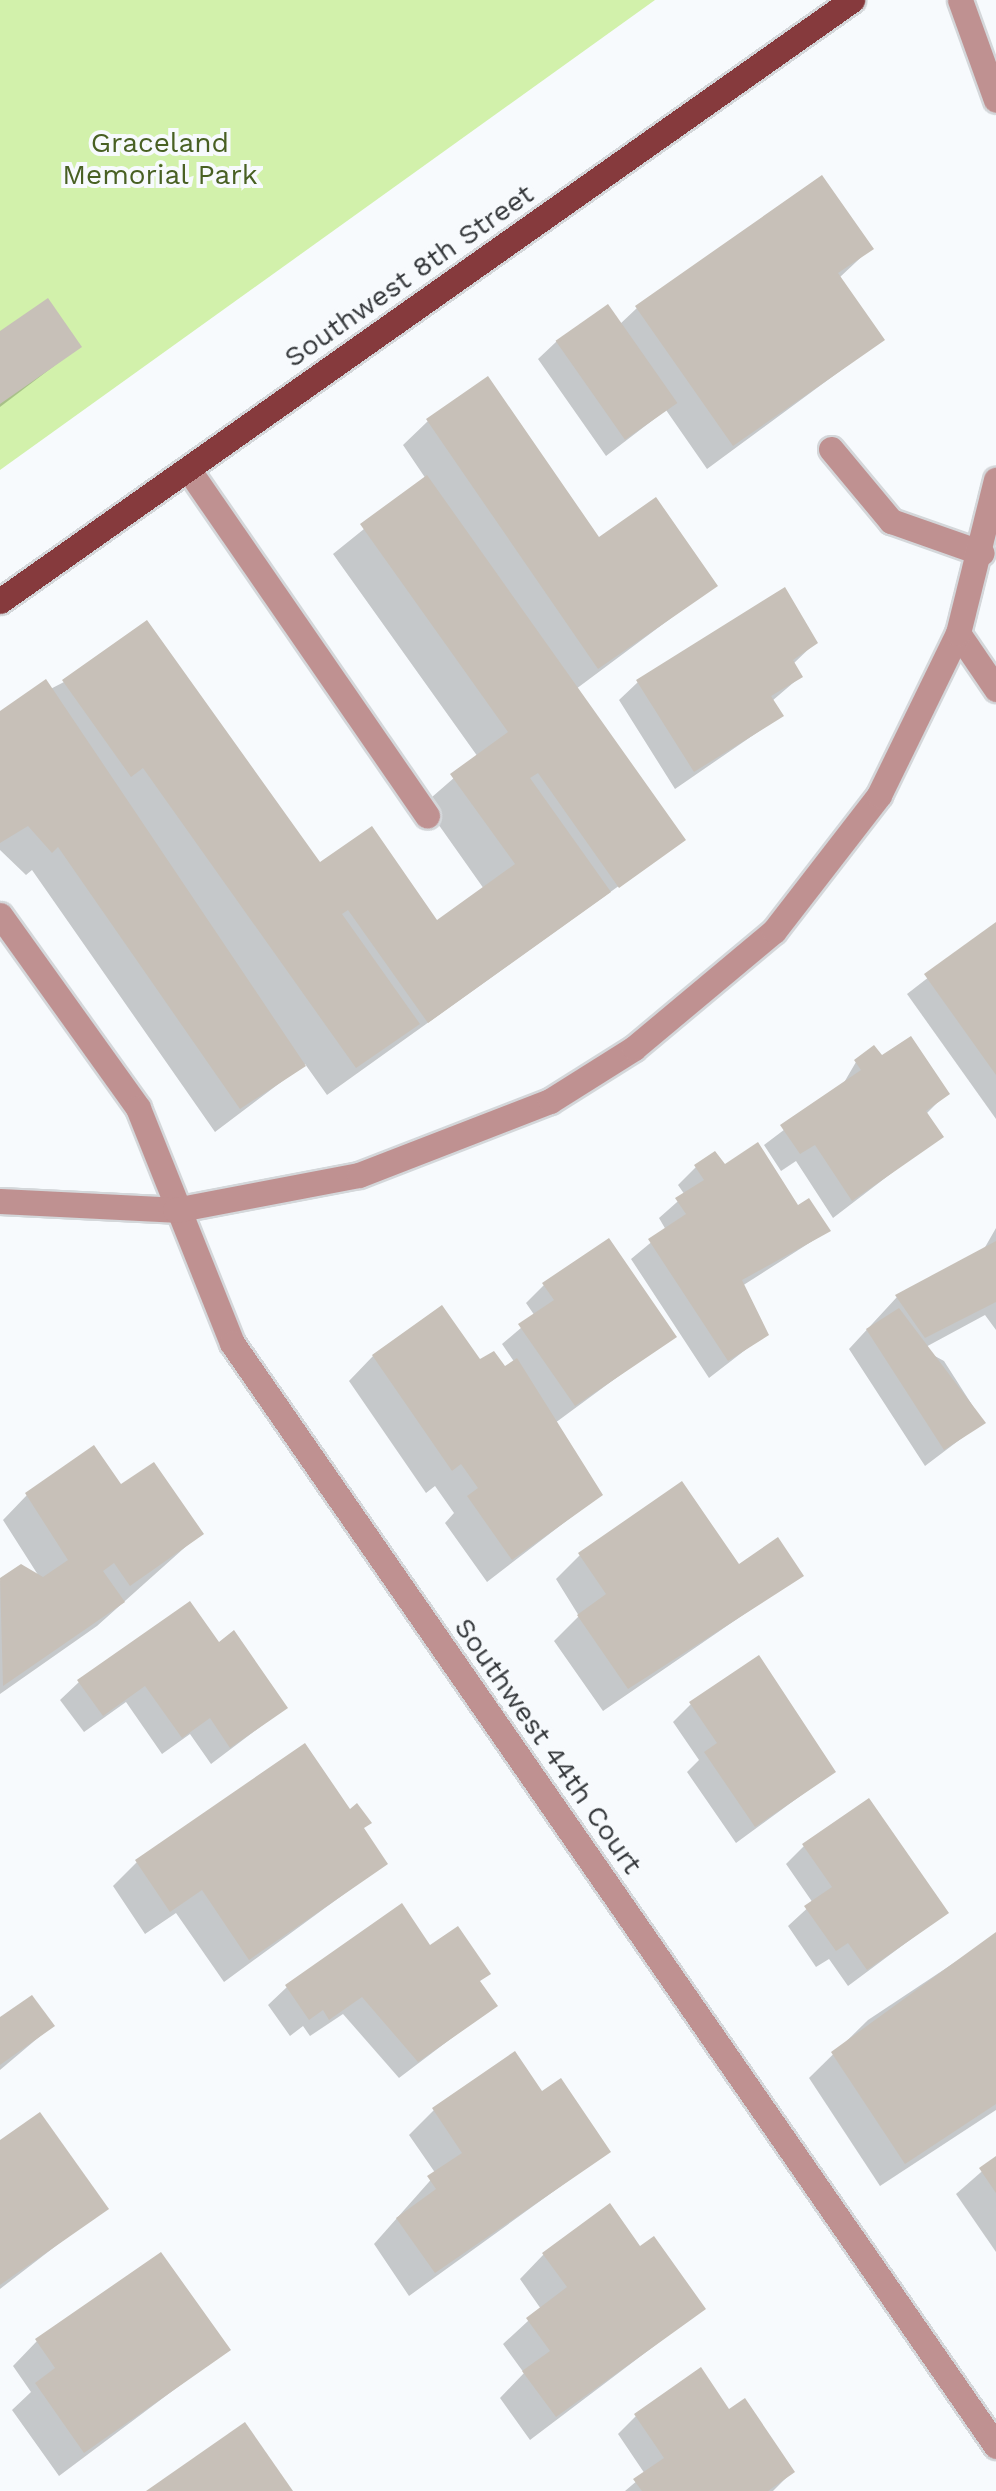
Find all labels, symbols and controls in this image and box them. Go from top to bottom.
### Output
park label: Graceland Memorial Park [62,126,258,192]
street label: Southwest 8th Street [278,177,540,375]
street label: Southwest 44th Court [447,1612,649,1880]

